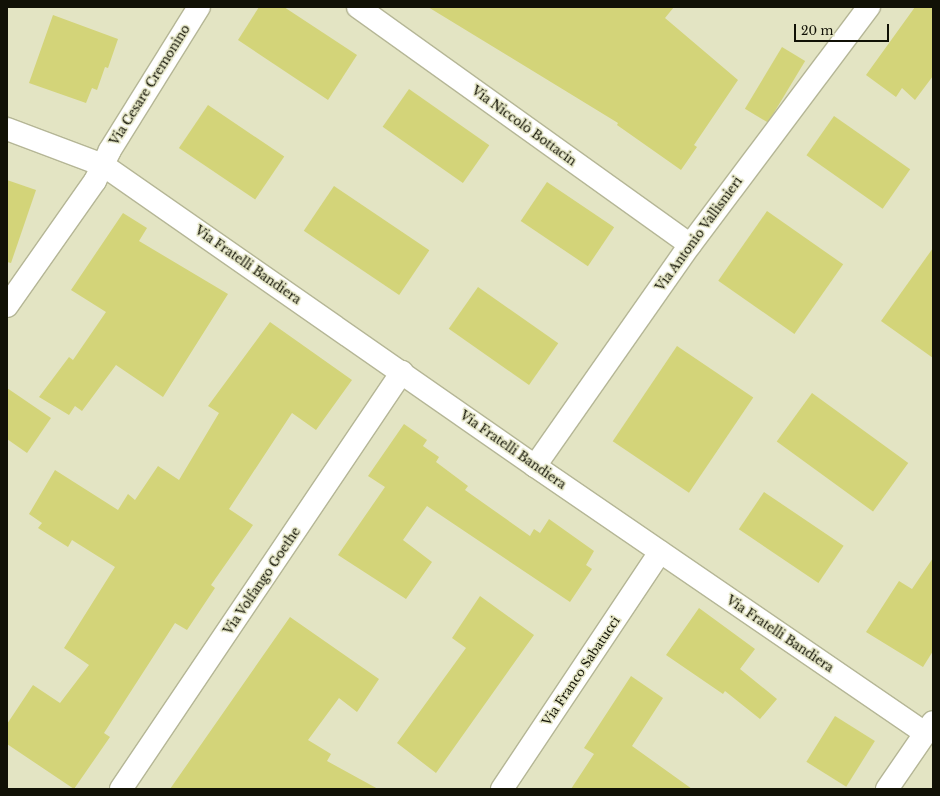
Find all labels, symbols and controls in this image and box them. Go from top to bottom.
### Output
scale bar [796,16,891,42]
street label: Via Cesare Cremonino [107,22,193,148]
text: 20 m [801,23,833,38]
street label: Via Niccolò Bottacin [469,83,579,169]
street label: Via Antonio Vallisnieri [653,174,745,294]
street label: Via Fratelli Bandiera [192,223,304,307]
street label: Via Fratelli Bandiera [457,408,569,492]
street label: Via Volfango Goethe [221,524,303,638]
street label: Via Fratelli Bandiera [724,593,836,675]
street label: Via Franco Sabatucci [539,614,623,728]

